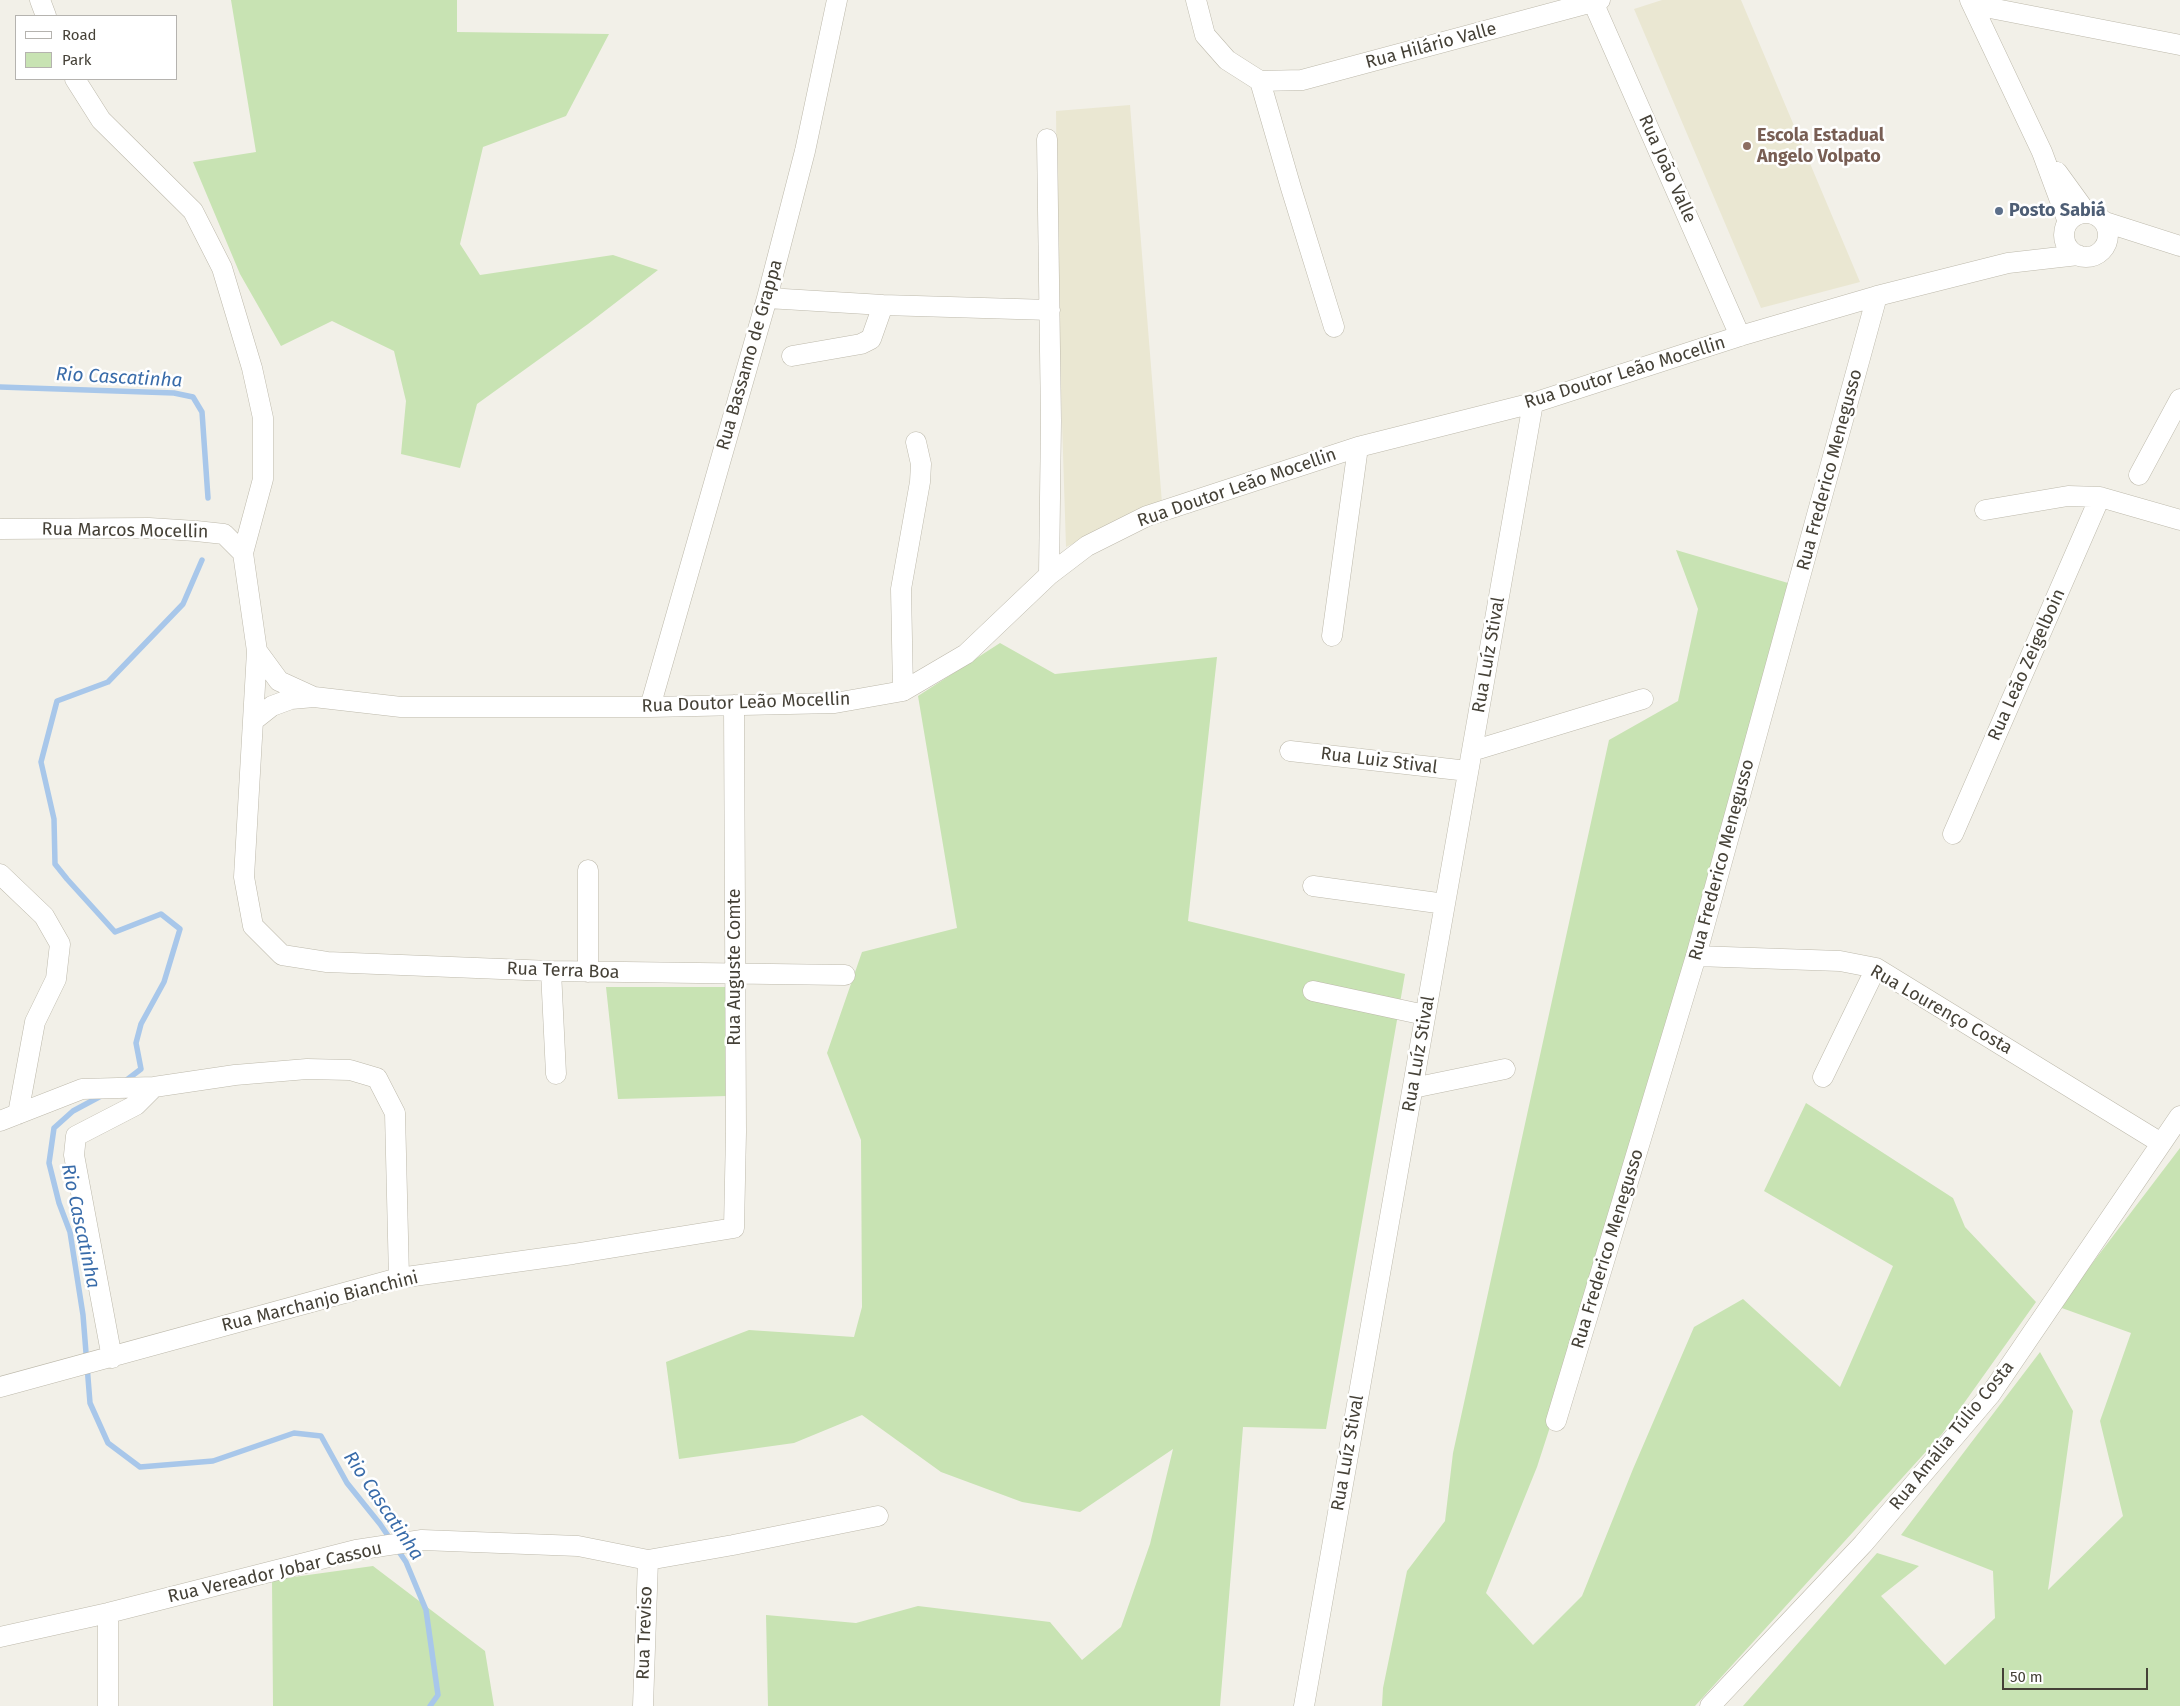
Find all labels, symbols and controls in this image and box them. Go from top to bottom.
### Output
legend [15,15,178,80]
street label: Rua Hilário Valle [1363,18,1499,74]
text: Road [62,26,97,44]
text: Park [62,51,92,69]
street label: Rua João Valle [1634,112,1700,226]
place label: Escola Estadual Angelo Volpato [1757,125,1884,168]
marker: Escola Estadual Angelo Volpato [1741,140,1753,152]
place label: Posto Sabiá [2009,200,2106,222]
marker: Posto Sabiá [1993,205,2005,217]
street label: Rua Bassamo de Grappa [712,257,788,453]
street label: Rua Doutor Leão Mocellin [1522,332,1728,414]
water label: Rio Cascatinha [55,363,183,393]
street label: Rua Frederico Menegusso [1793,367,1867,573]
street label: Rua Doutor Leão Mocellin [1135,444,1339,532]
street label: Rua Marcos Mocellin [41,519,209,543]
street label: Rua Leão Zeigelboin [1984,586,2070,744]
street label: Rua Luíz Stival [1468,595,1510,715]
street label: Rua Doutor Leão Mocellin [641,689,851,717]
street label: Rua Luiz Stival [1319,743,1439,779]
street label: Rua Frederico Menegusso [1685,757,1759,963]
street label: Rua Auguste Comte [724,888,746,1046]
street label: Rua Terra Boa [506,958,620,984]
street label: Rua Lourenço Costa [1866,961,2016,1059]
street label: Rua Luíz Stival [1398,994,1440,1114]
street label: Rua Frederico Menegusso [1567,1147,1649,1351]
water label: Rio Cascatinha [56,1162,104,1290]
street label: Rua Marchanjo Bianchini [219,1267,421,1337]
street label: Rua Amália Túlio Costa [1885,1357,2019,1515]
street label: Rua Luíz Stival [1327,1393,1369,1513]
water label: Rio Cascatinha [338,1447,428,1565]
street label: Rua Vereador Jobar Cassou [166,1538,384,1608]
street label: Rua Treviso [633,1586,657,1680]
scale bar [2005,1658,2151,1690]
text: 50 m [2010,1668,2043,1686]

